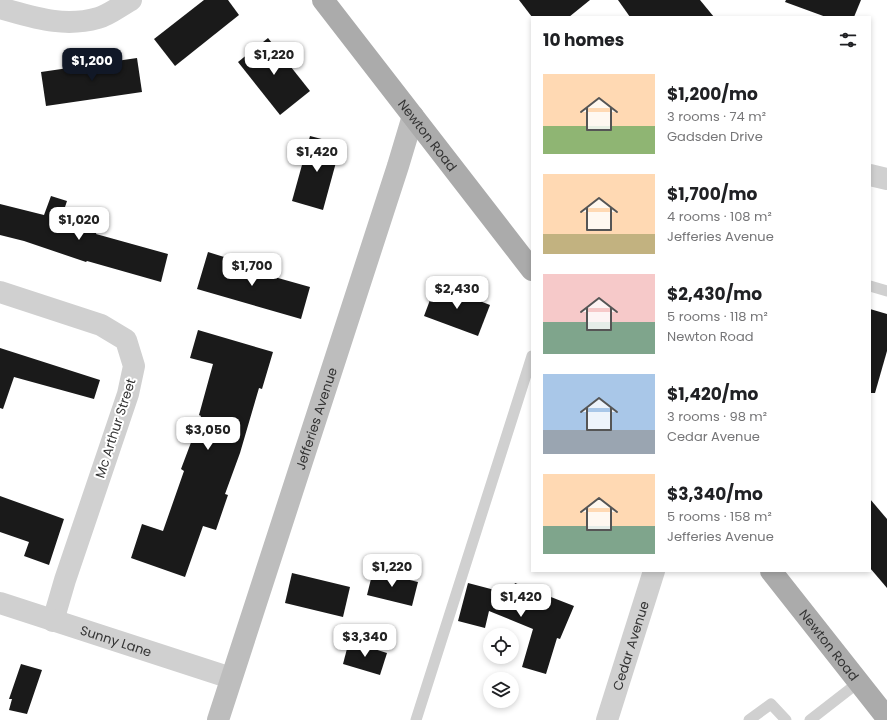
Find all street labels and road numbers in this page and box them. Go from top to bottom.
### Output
street label: Newton Road [393,95,461,176]
street label: Jefferies Avenue [291,365,342,472]
street label: Mc Arthur Street [90,376,141,481]
street label: Cedar Avenue [608,599,654,693]
street label: Newton Road [795,605,863,685]
street label: Sunny Lane [78,621,154,662]

